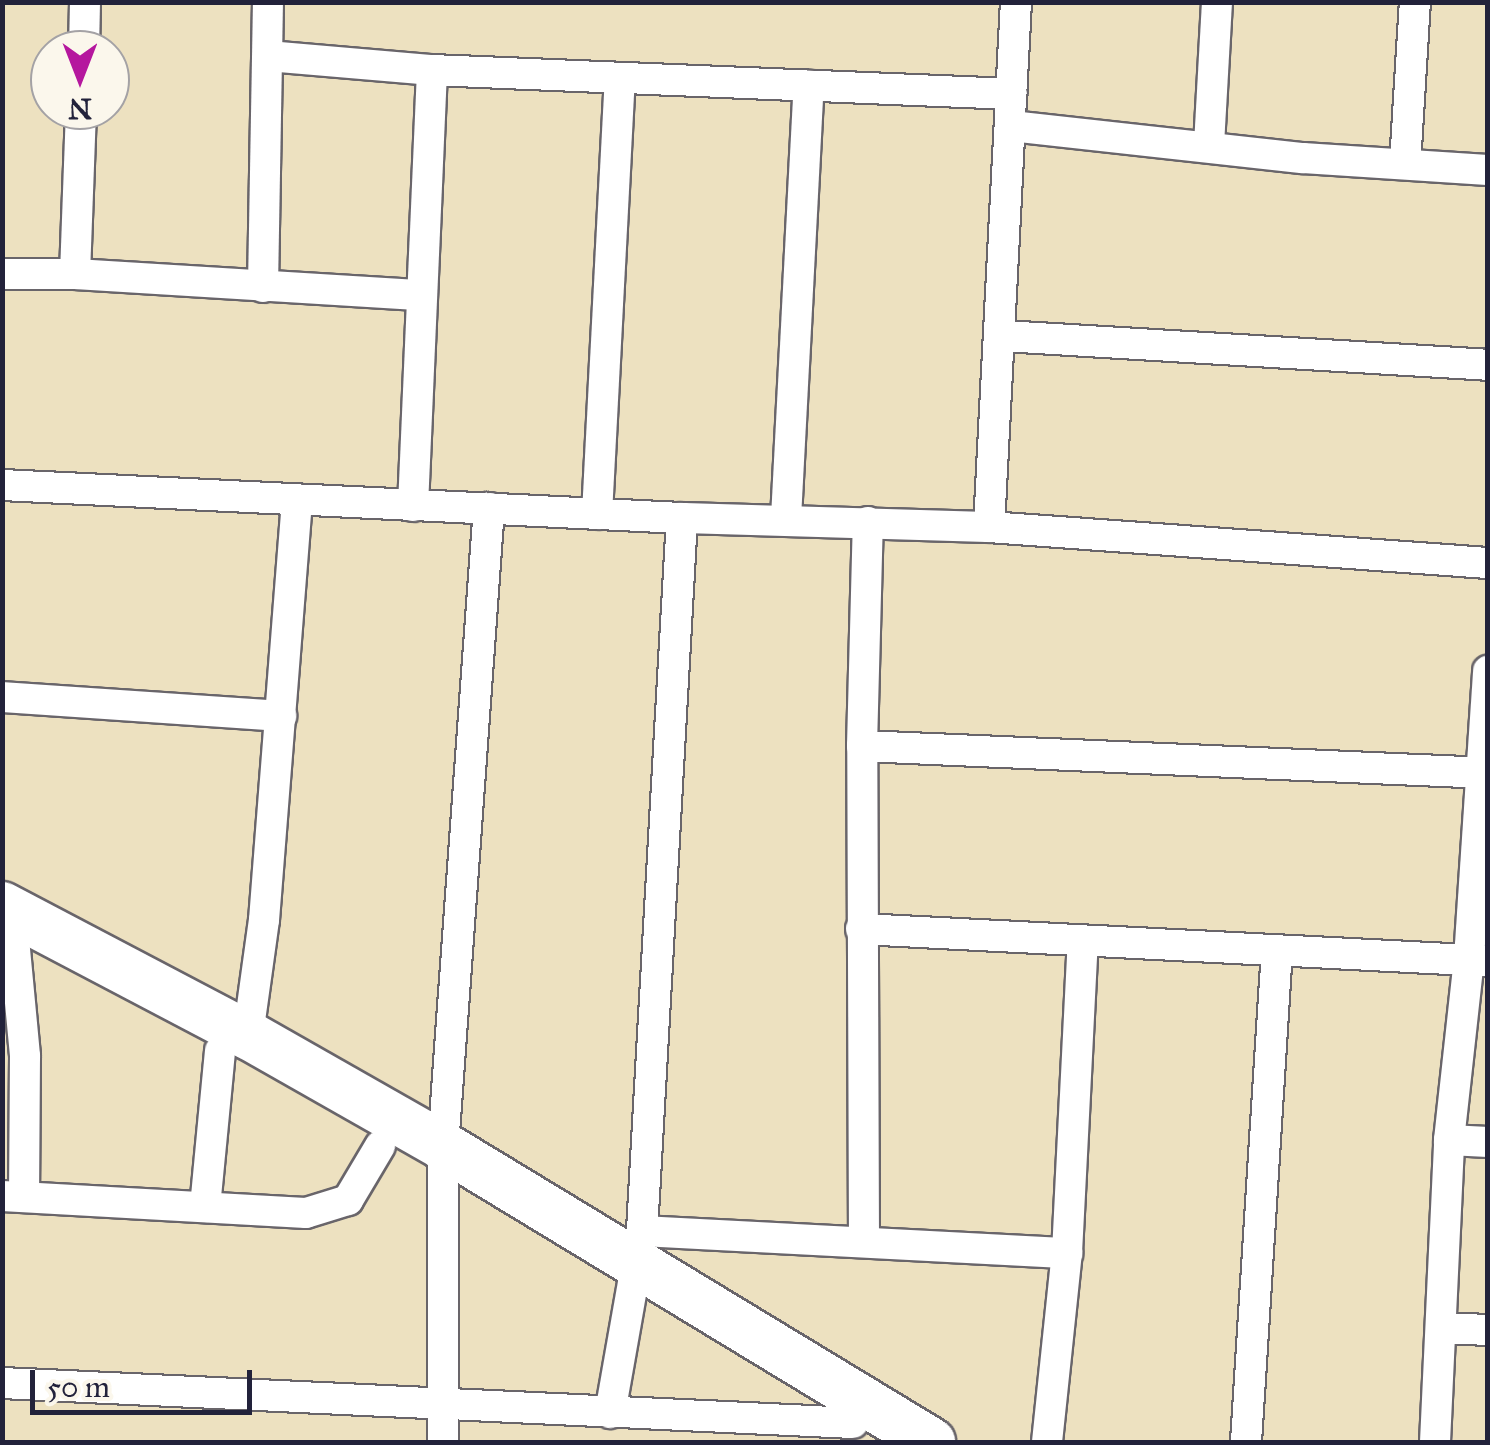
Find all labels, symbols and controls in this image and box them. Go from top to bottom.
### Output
north arrow [30,30,130,130]
text: N [68,91,92,126]
scale bar [35,1350,258,1412]
text: 50 m [47,1369,110,1405]

